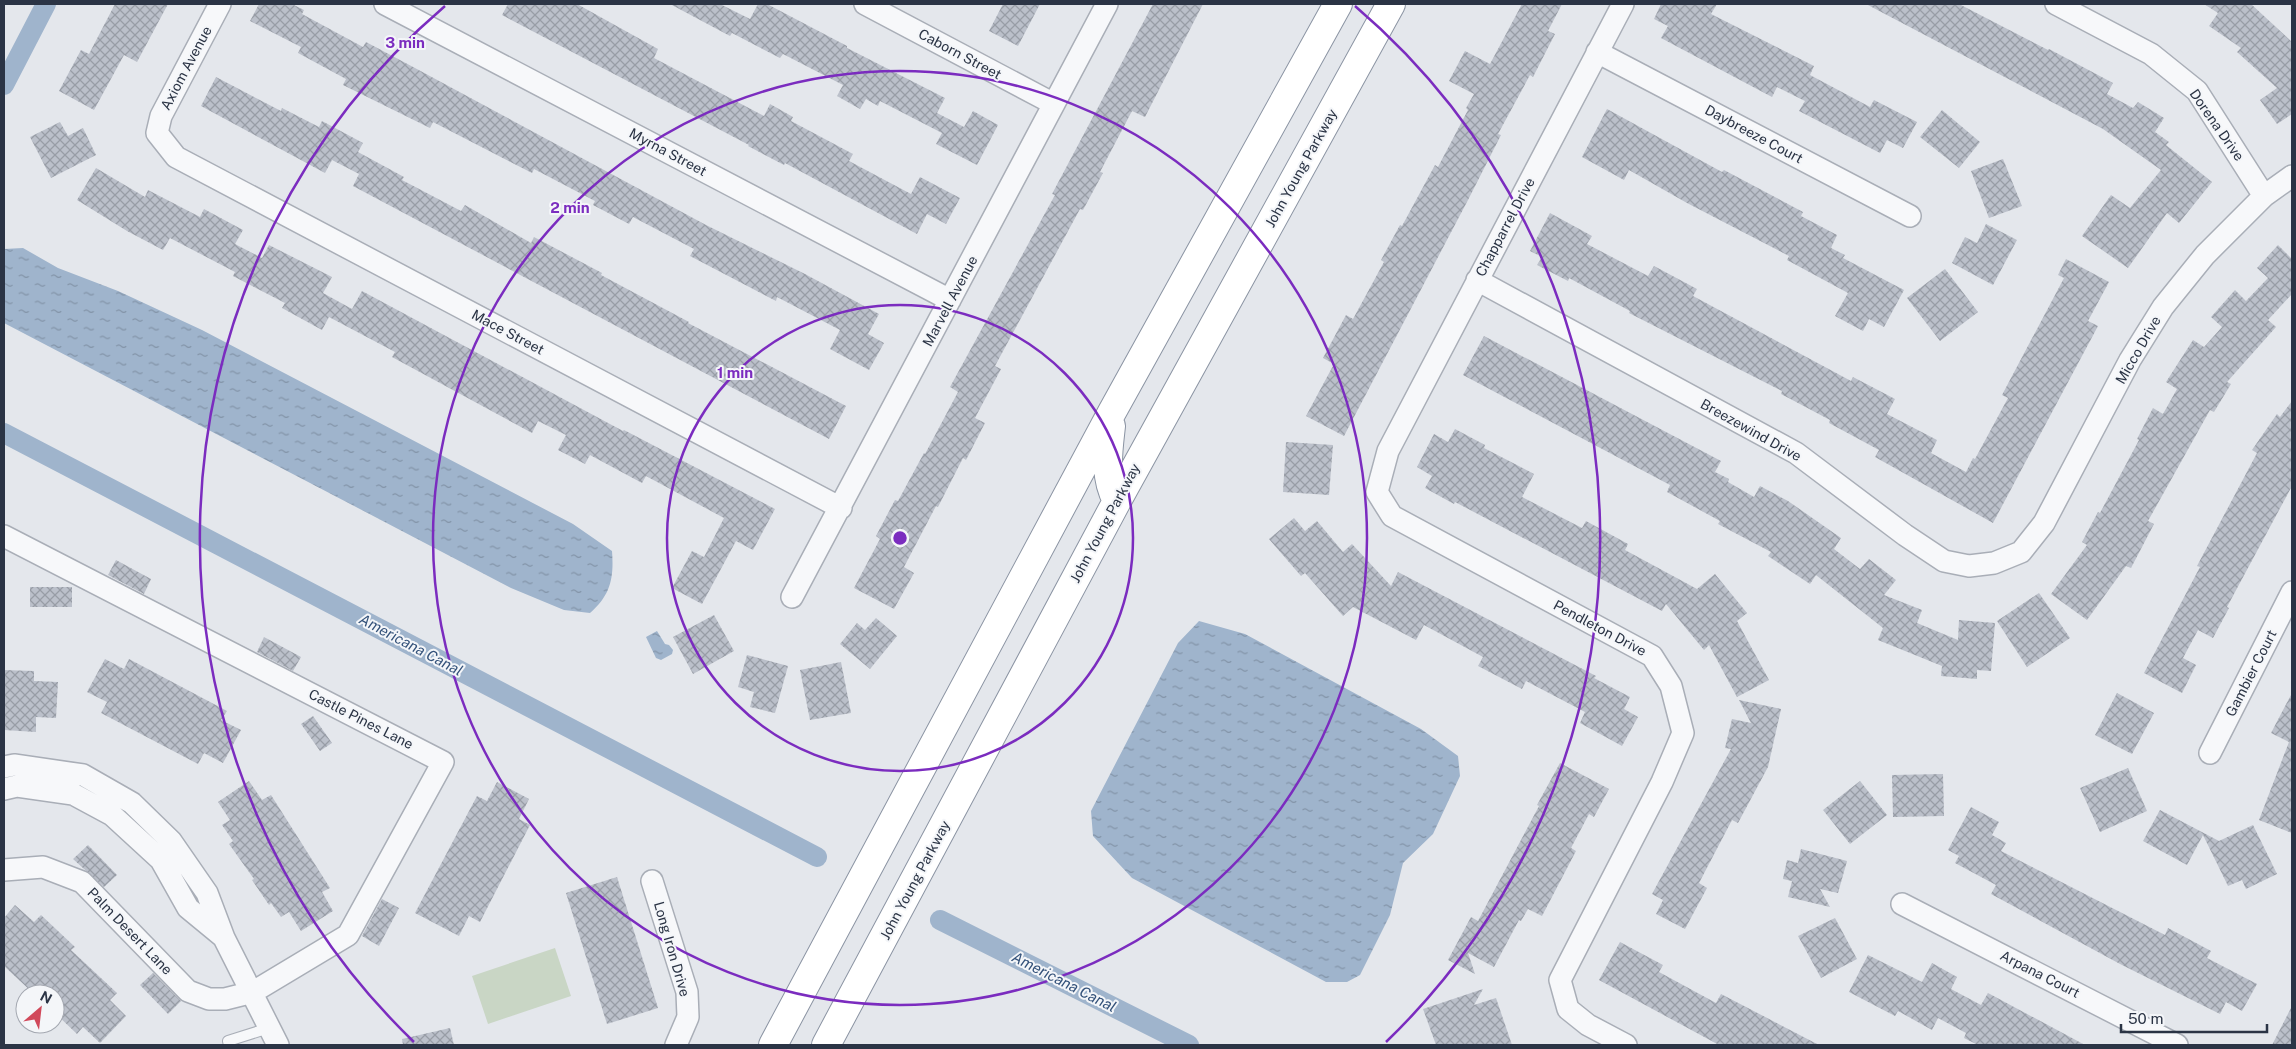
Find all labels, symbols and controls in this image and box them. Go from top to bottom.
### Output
street label: Axiom Avenue [157,23,215,113]
street label: Caborn Street [916,25,1004,83]
text: 3 min [385,34,425,51]
street label: Dorena Drive [2186,86,2248,164]
street label: Daybreeze Court [1702,101,1806,167]
street label: John Young Parkway [1262,106,1340,230]
street label: Myrna Street [627,125,709,179]
street label: Chapparrel Drive [1472,175,1538,279]
text: 2 min [550,199,590,216]
street label: Marvell Avenue [919,253,981,349]
street label: Mace Street [469,306,547,358]
street label: Micco Drive [2112,313,2164,387]
text: 1 min [717,364,753,381]
street label: Breezewind Drive [1698,396,1804,464]
street label: John Young Parkway [1067,460,1143,585]
centre of rings [891,529,909,547]
street label: Pendleton Drive [1551,597,1649,659]
water label: Americana Canal [357,610,466,679]
street label: Gambier Court [2222,627,2280,719]
street label: Castle Pines Lane [306,686,416,752]
street label: John Young Parkway [877,817,953,942]
street label: Palm Desert Lane [84,884,176,978]
street label: Long Iron Drive [651,900,693,998]
street label: Arpana Court [1998,947,2082,1001]
water label: Americana Canal [1009,948,1119,1015]
north arrow [15,984,65,1034]
text: N [38,988,55,1007]
scale bar [2121,1002,2267,1034]
text: 50 m [2128,1010,2163,1027]

